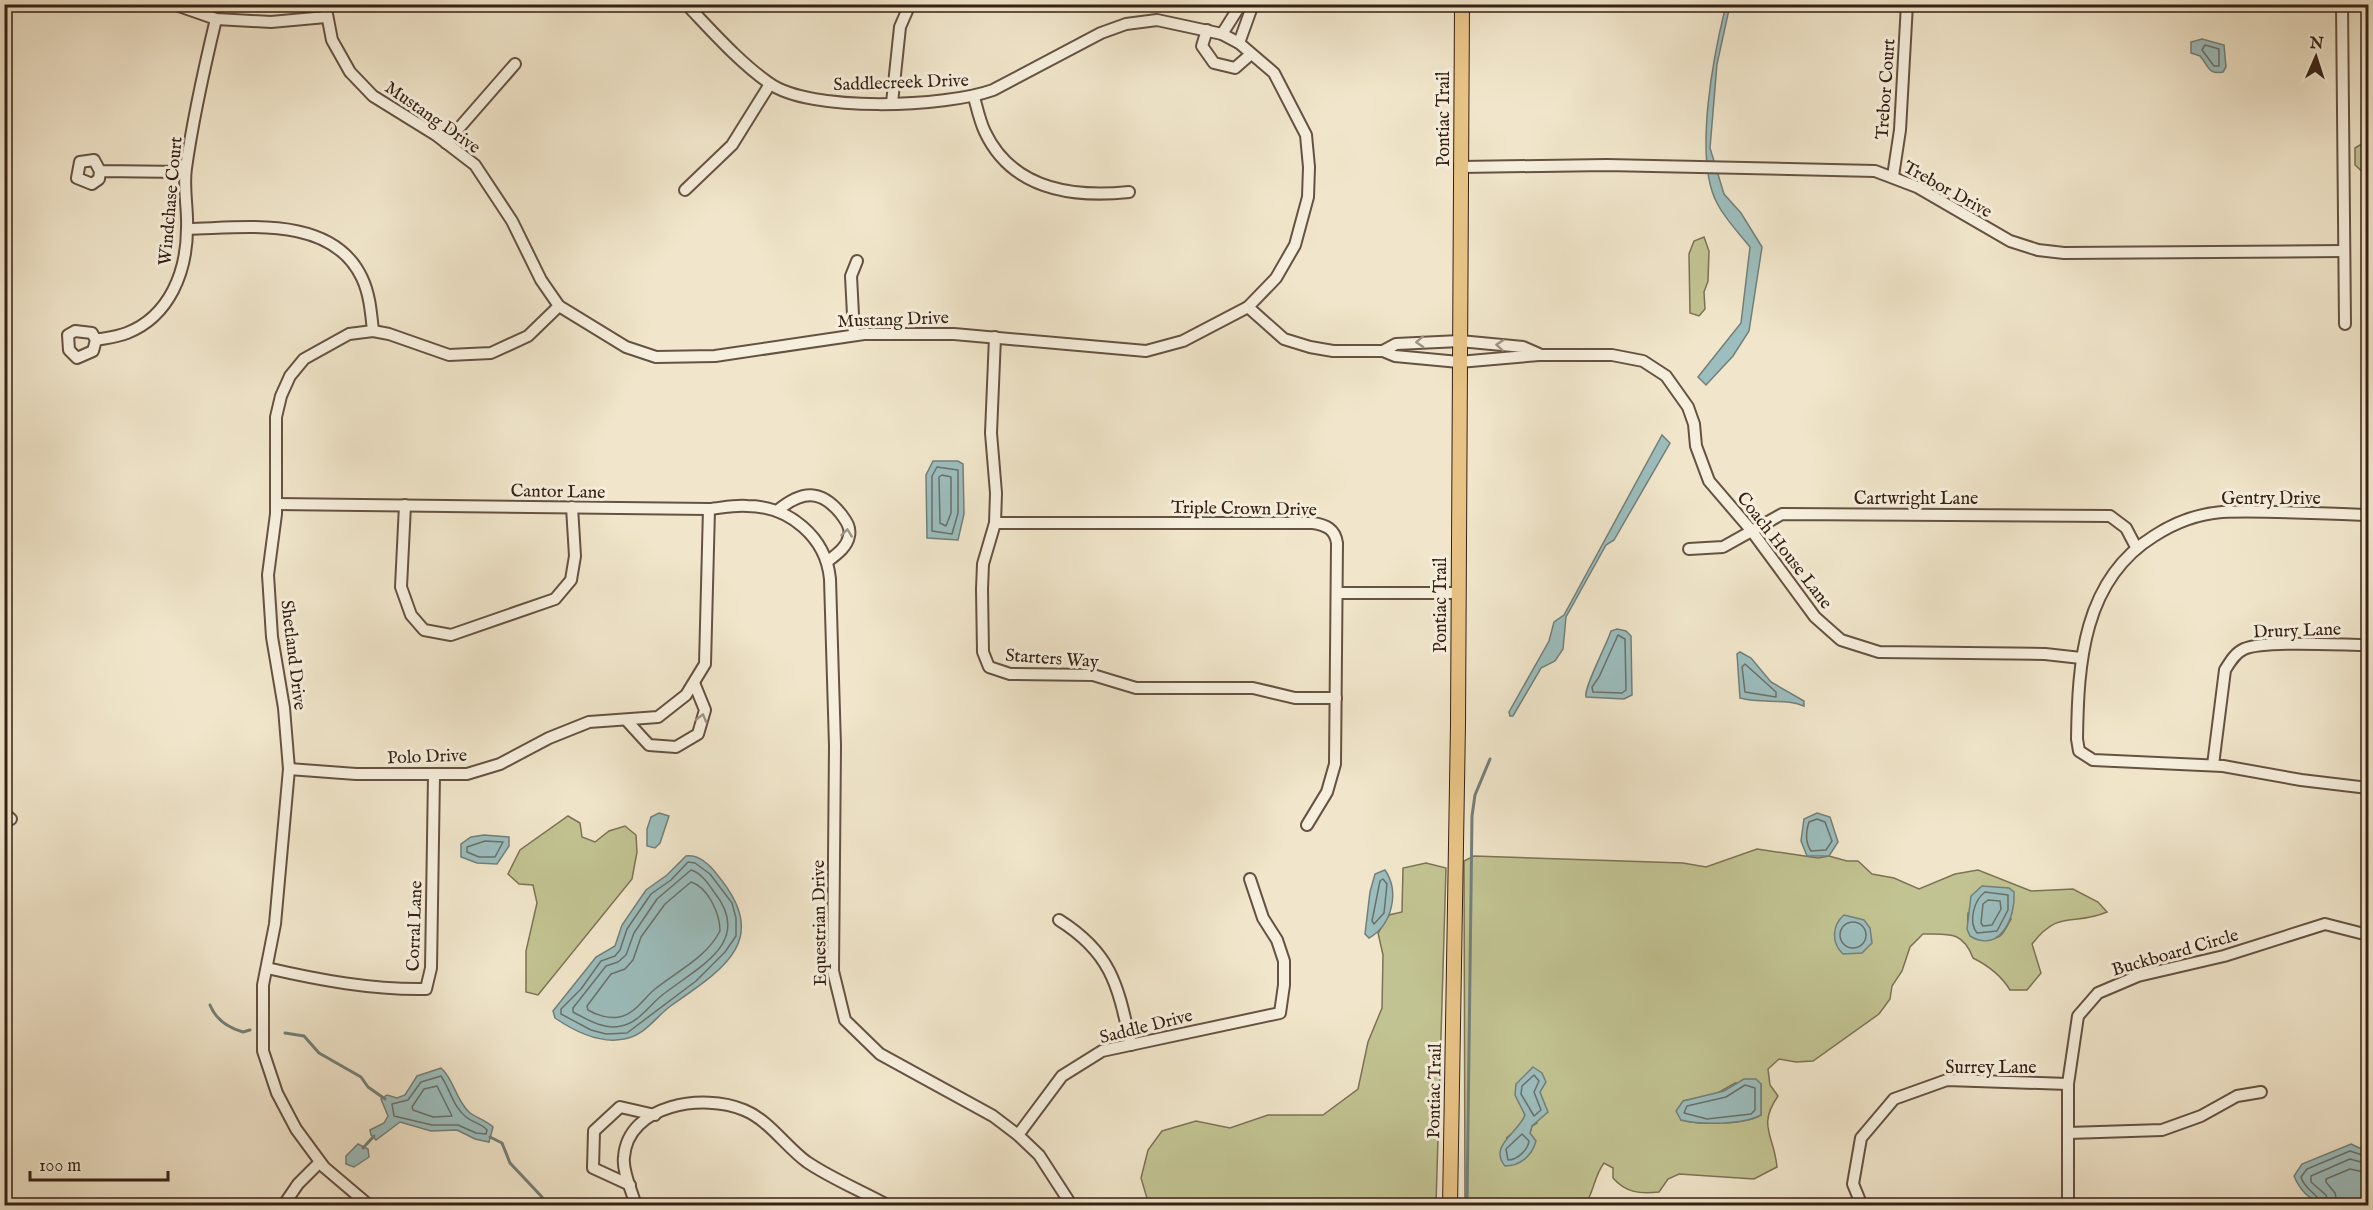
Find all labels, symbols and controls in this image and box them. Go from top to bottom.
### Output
north arrow [2286,27,2346,87]
text: N [2308,34,2324,54]
street label: Trebor Court [1872,38,1901,140]
street label: Saddlecreek Drive [833,70,969,97]
street label: Pontiac Trail [1433,71,1456,167]
street label: Mustang Drive [380,77,484,160]
street label: Windchase Court [154,136,189,267]
street label: Trebor Drive [1899,156,1996,224]
street label: Mustang Drive [837,307,949,334]
one-way arrow [1416,335,1425,348]
one-way arrow [1496,339,1505,352]
street label: Cantor Lane [510,480,606,505]
street label: Coach House Lane [1731,488,1837,614]
street label: Cartwright Lane [1854,488,1978,511]
street label: Gentry Drive [2221,488,2321,511]
street label: Triple Crown Drive [1171,497,1317,522]
one-way arrow [840,528,853,538]
street label: Pontiac Trail [1430,557,1453,653]
street label: Shetland Drive [274,599,311,712]
street label: Drury Lane [2253,618,2342,645]
street label: Starters Way [1004,645,1100,674]
one-way arrow [695,713,707,724]
street label: Polo Drive [387,745,467,770]
street label: Equestrian Drive [808,860,833,986]
street label: Corral Lane [402,880,429,972]
street label: Buckboard Circle [2109,924,2242,983]
street label: Saddle Drive [1097,1005,1195,1050]
street label: Pontiac Trail [1423,1043,1448,1139]
street label: Surrey Lane [1945,1057,2037,1080]
scale bar [30,1144,168,1182]
text: 100 m [39,1155,81,1178]

